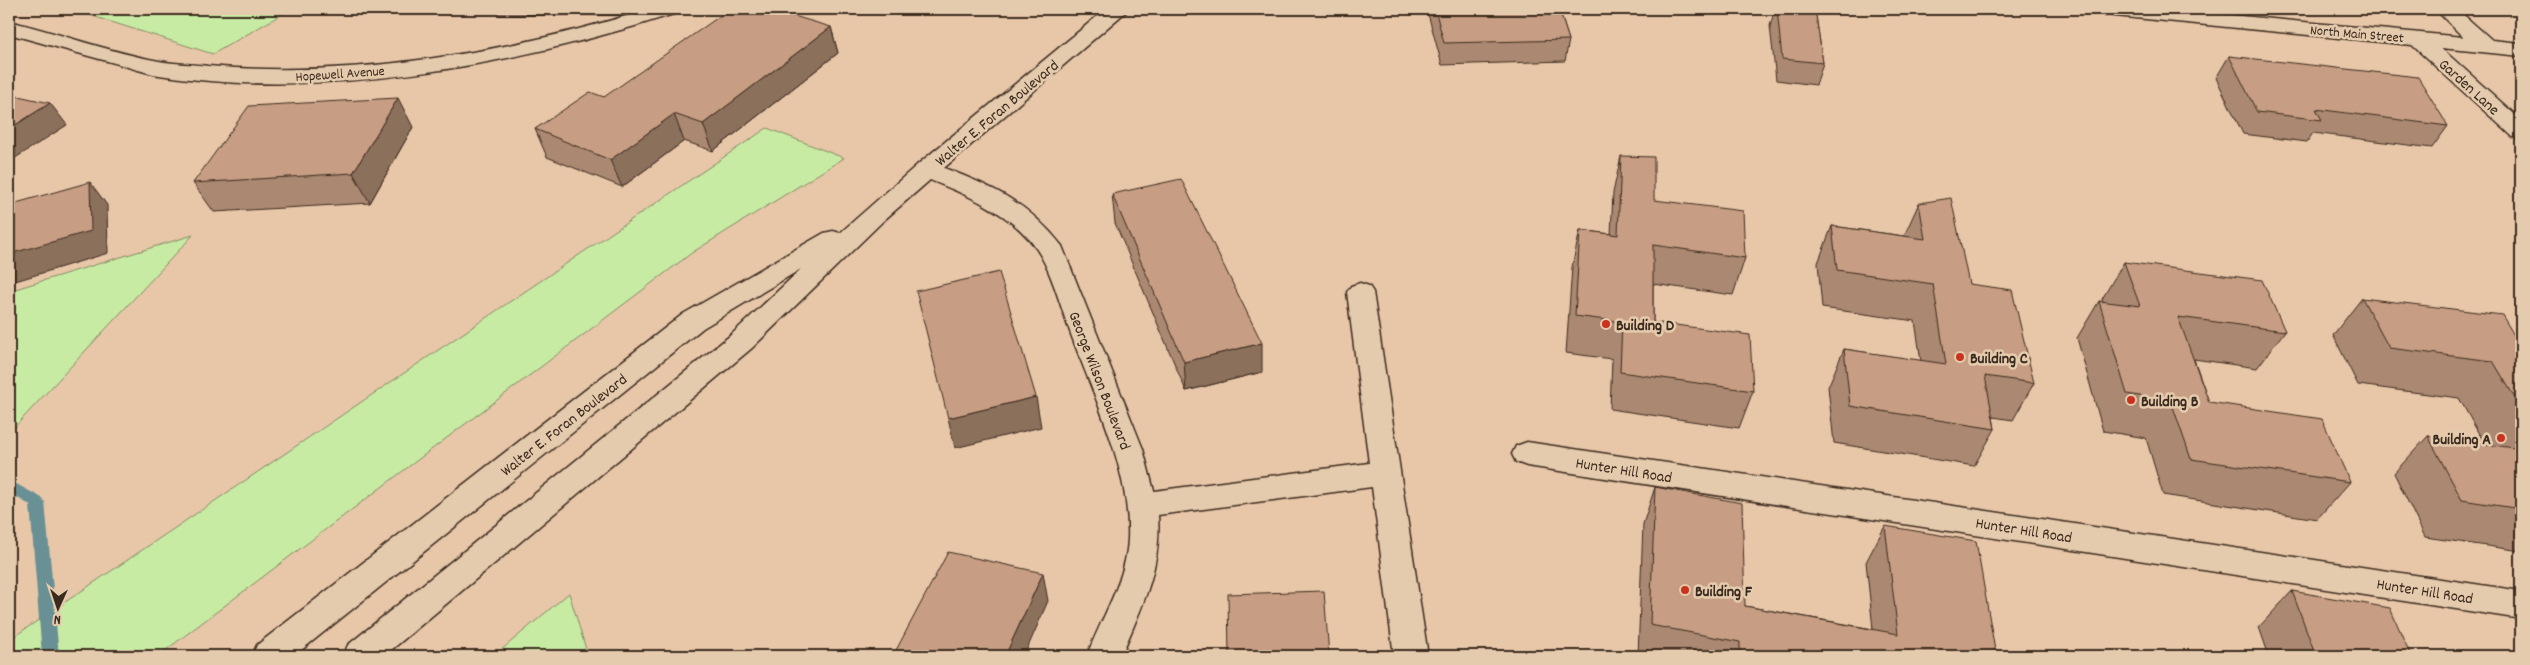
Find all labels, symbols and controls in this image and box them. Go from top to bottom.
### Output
street label: North Main Street [2309,21,2405,49]
street label: Garden Lane [2433,54,2504,122]
street label: Walter E. Foran Boulevard [931,55,1065,173]
street label: Hopewell Avenue [295,62,385,88]
street label: George Wilson Boulevard [1062,308,1136,454]
place label: Building D [1616,315,1675,338]
marker: Building D [1600,318,1612,330]
place label: Building C [1970,348,2028,371]
marker: Building C [1954,351,1966,363]
street label: Walter E. Foran Boulevard [496,369,633,483]
place label: Building B [2141,391,2199,414]
marker: Building B [2125,394,2137,406]
place label: Building A [2433,429,2491,452]
marker: Building A [2495,432,2507,444]
street label: Hunter Hill Road [1574,452,1673,490]
street label: Hunter Hill Road [1974,512,2073,550]
street label: Hunter Hill Road [2375,573,2474,611]
place label: Building F [1695,581,1753,604]
north arrow [32,582,82,632]
marker: Building F [1679,584,1691,596]
text: N [53,609,61,629]

